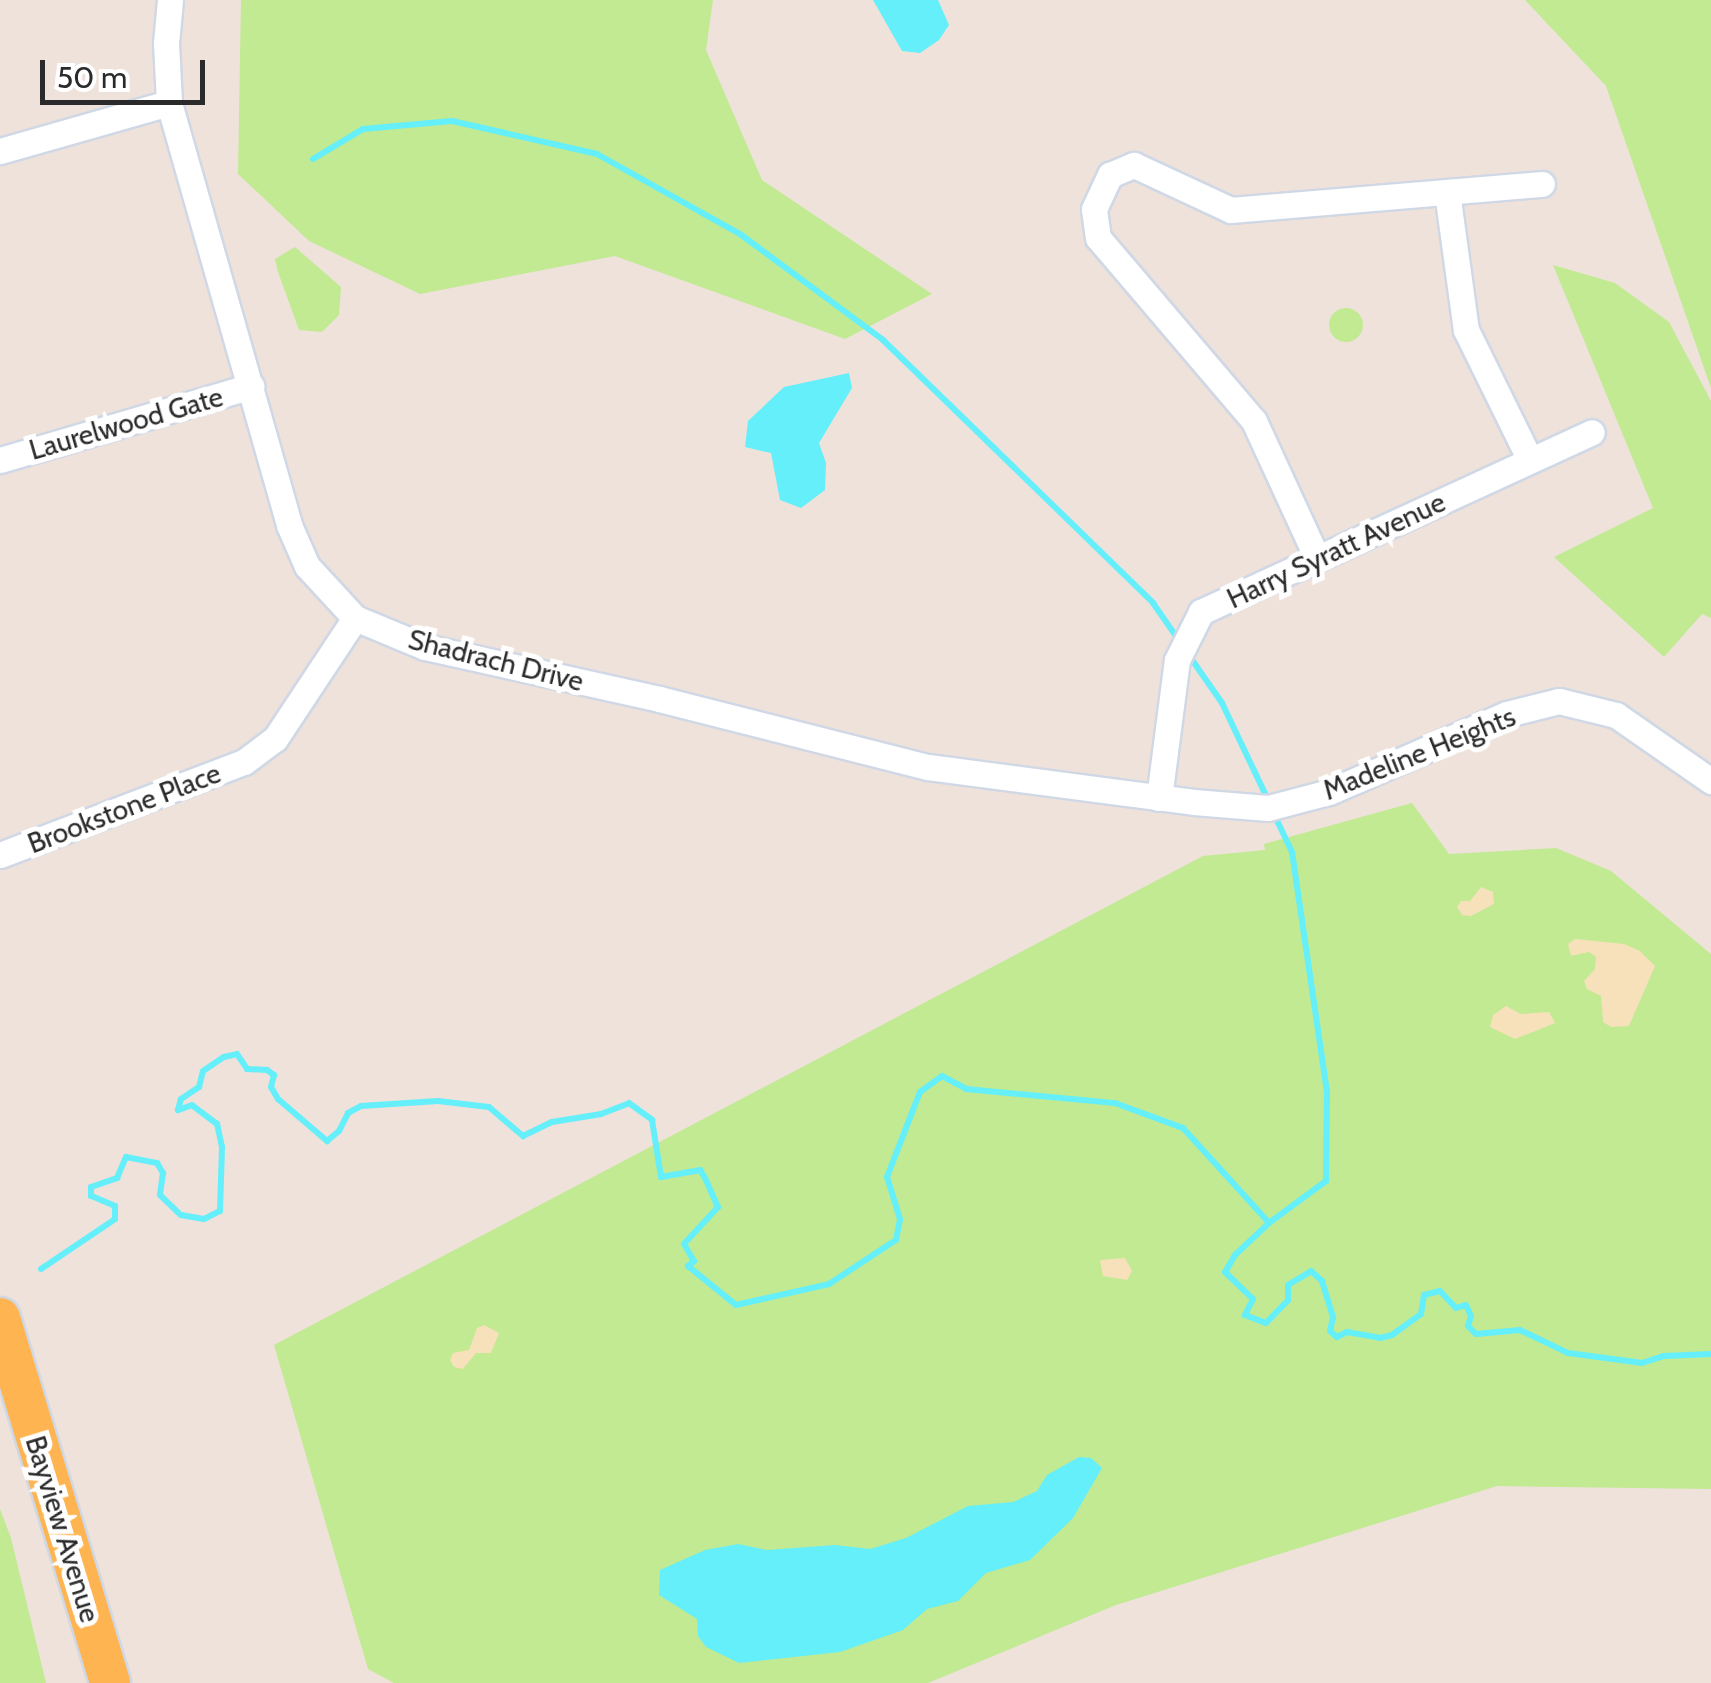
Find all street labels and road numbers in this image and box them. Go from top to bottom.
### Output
street label: Laurelwood Gate [25,379,227,467]
street label: Harry Syratt Avenue [1222,485,1450,615]
street label: Shadrach Drive [405,622,587,698]
street label: Madeline Heights [1318,699,1520,807]
street label: Brookstone Place [23,756,225,860]
street label: Bayview Avenue [19,1432,107,1626]

